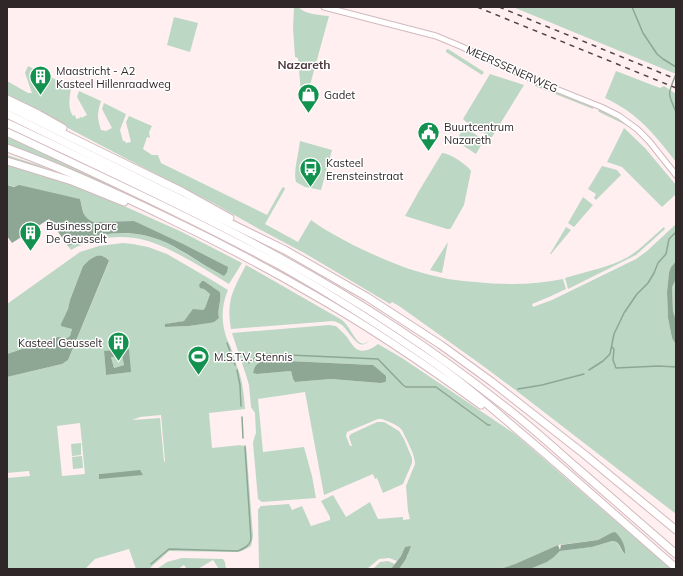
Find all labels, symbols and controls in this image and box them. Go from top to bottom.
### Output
street label: MEERSSENERWEG [464,42,560,96]
district label: Nazareth [277,57,331,72]
building icon: Maastricht - A2 Kasteel Hillenraadweg [28,64,54,97]
place label: Maastricht - A2 Kasteel Hillenraadweg [56,64,171,91]
shop icon: Gadet [296,82,322,115]
place label: Gadet [324,88,355,102]
public building icon: Buurtcentrum Nazareth [415,120,441,153]
place label: Buurtcentrum Nazareth [444,120,514,147]
bus stop icon: Kasteel Erensteinstraat [298,156,324,189]
place label: Kasteel Erensteinstraat [326,156,403,183]
building icon: Business parc De Geusselt [17,219,43,252]
place label: Business parc De Geusselt [46,219,117,246]
building icon: Kasteel Geusselt [105,330,131,363]
place label: Kasteel Geusselt [18,336,102,350]
sports icon: M.S.T.V. Stennis [185,344,211,377]
place label: M.S.T.V. Stennis [214,350,293,364]

